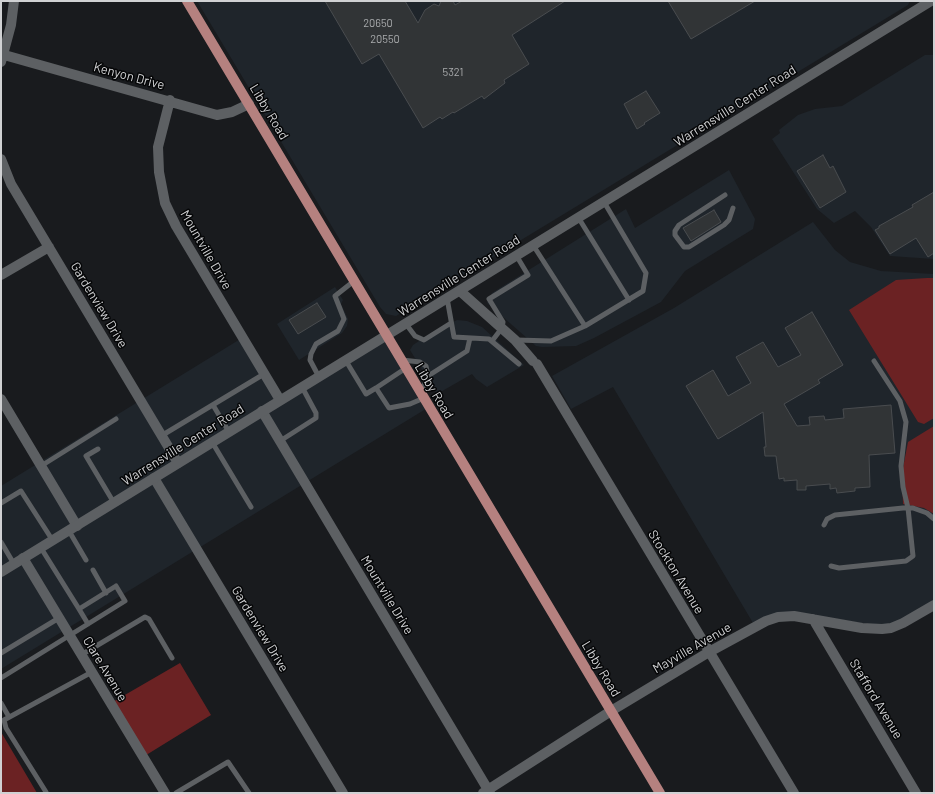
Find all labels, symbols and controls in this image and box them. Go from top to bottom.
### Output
house number: 20650 [363,16,393,30]
house number: 20550 [370,32,400,46]
street label: Kenyon Drive [92,59,166,93]
street label: Warrensville Center Road [671,62,799,150]
house number: 5321 [443,65,463,79]
street label: Libby Road [246,81,292,143]
street label: Mountville Drive [177,208,235,292]
street label: Warrensville Center Road [395,232,523,320]
street label: Gardenview Drive [67,259,131,351]
street label: Libby Road [411,360,457,422]
street label: Warrensville Center Road [119,401,247,489]
street label: Stockton Avenue [645,527,707,617]
street label: Mountville Drive [357,553,417,637]
street label: Gardenview Drive [228,583,292,675]
street label: Mayville Avenue [650,619,734,677]
street label: Clare Avenue [80,634,130,704]
street label: Libby Road [578,638,624,700]
street label: Stafford Avenue [846,656,906,742]

